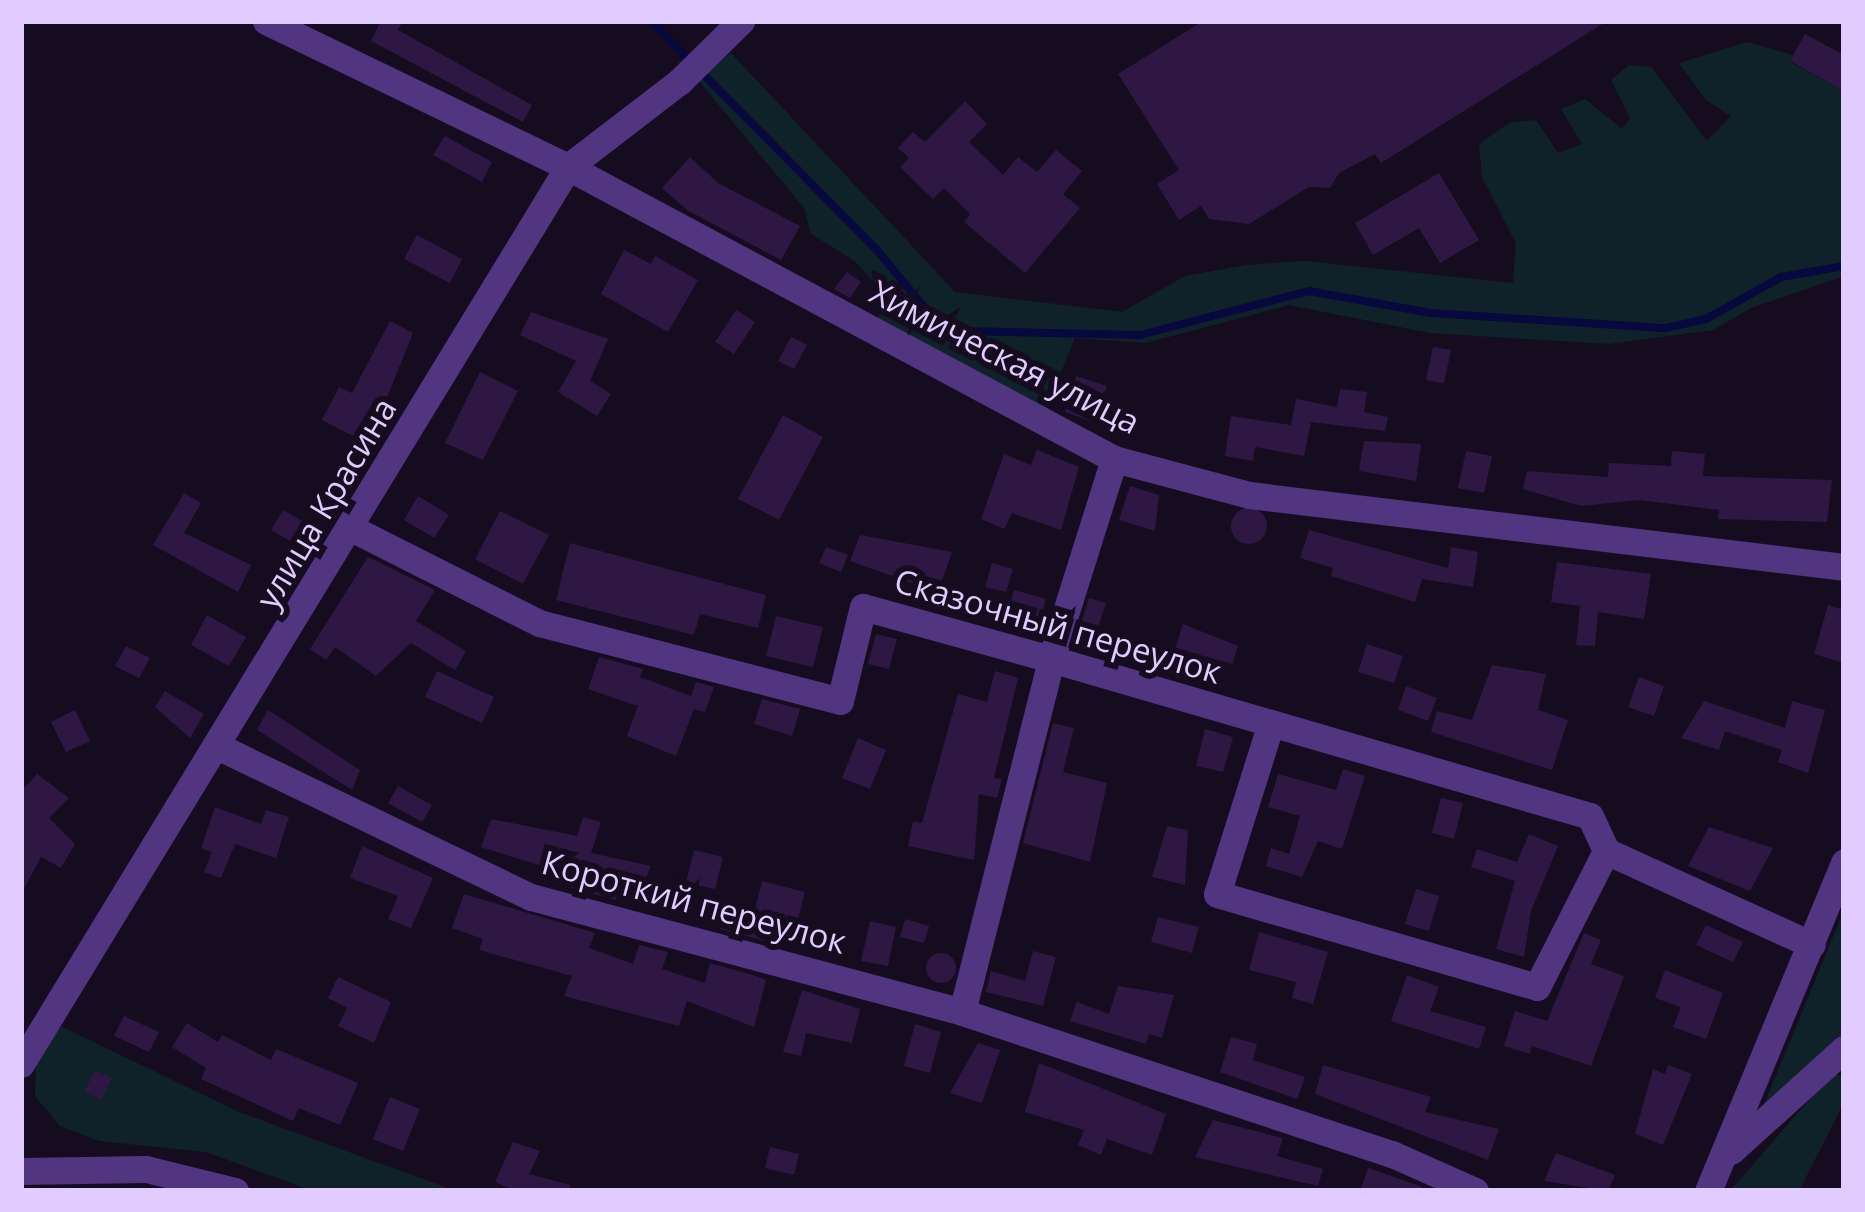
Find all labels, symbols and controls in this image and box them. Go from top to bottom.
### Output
street label: Химическая улица [864,272,1146,442]
street label: улица Красина [248,391,404,615]
street label: Сказочный переулок [890,560,1226,692]
street label: Короткий переулок [538,842,850,962]

